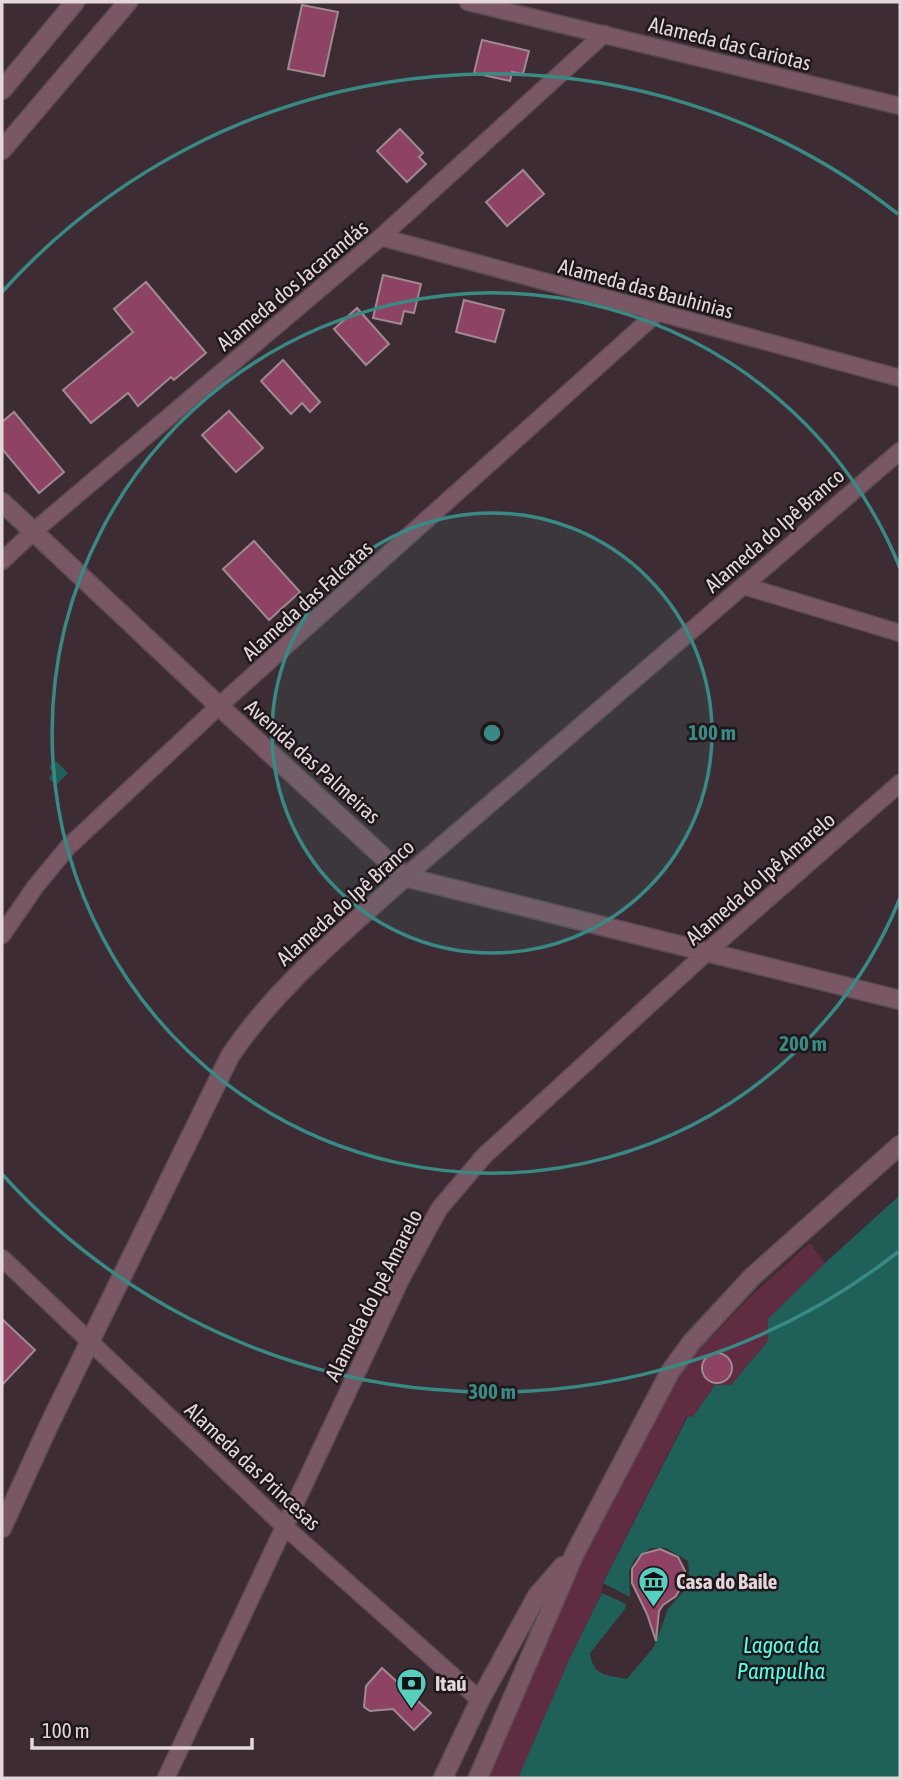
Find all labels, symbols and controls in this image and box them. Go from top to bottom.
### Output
street label: Alameda das Cariotas [647,11,813,75]
street label: Alameda dos Jacarandás [212,215,372,355]
street label: Alameda das Bauhinias [556,253,736,323]
street label: Alameda do Ipê Branco [700,463,848,597]
street label: Alameda das Falcatas [237,535,377,665]
street label: Avenida das Palmeiras [240,694,386,828]
text: 100 m [688,720,736,744]
centre of rings [480,721,504,745]
street label: Alameda do Ipê Amarelo [681,807,839,949]
street label: Alameda do Ipê Branco [271,834,419,970]
text: 200 m [779,1031,827,1055]
street label: Alameda do Ipê Amarelo [319,1205,427,1385]
text: 300 m [468,1379,516,1403]
street label: Alameda das Princesas [180,1397,326,1535]
museum icon: Casa do Baile [636,1564,670,1608]
place label: Casa do Baile [676,1569,777,1593]
water label: Lagoa da Pampulha [737,1632,825,1684]
bank icon: Itaú [395,1666,429,1710]
place label: Itaú [435,1671,466,1695]
scale bar [32,1706,252,1750]
text: 100 m [42,1718,90,1742]

